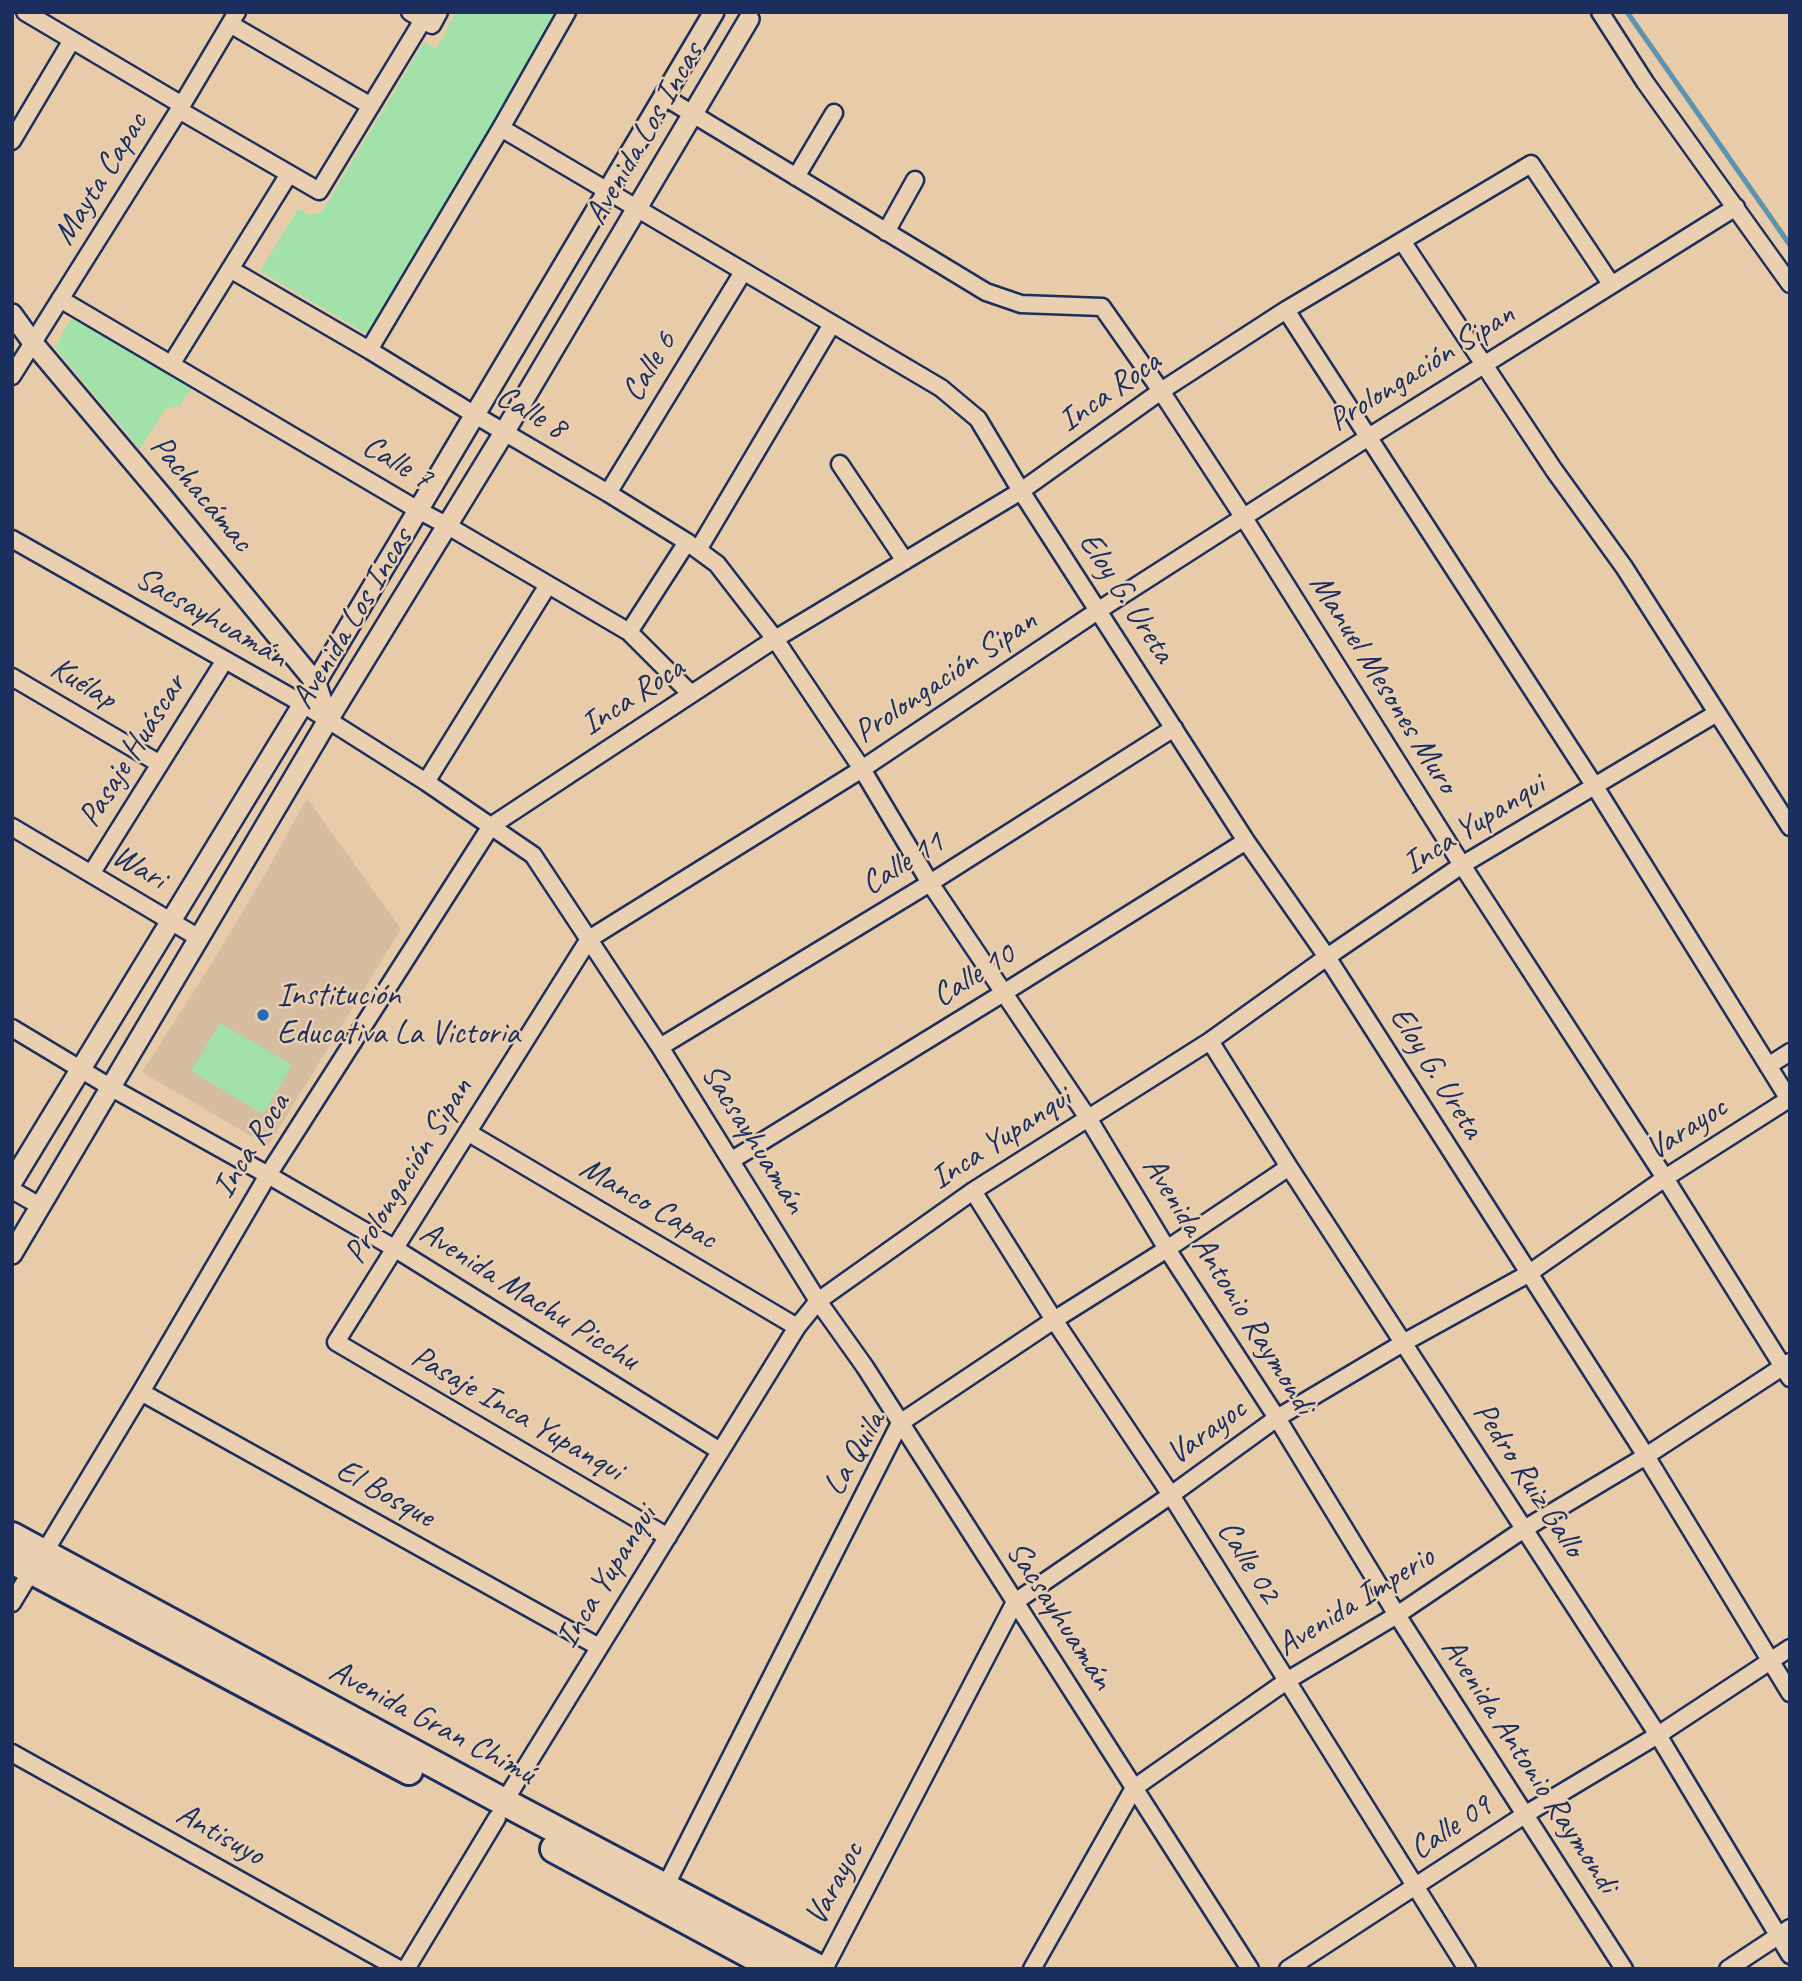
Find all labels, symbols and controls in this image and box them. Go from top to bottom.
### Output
street label: Avenida Los Incas [577,36,713,232]
street label: Mayta Capac [45,106,157,252]
street label: Prolongación Sipan [1322,295,1522,441]
street label: Calle 6 [614,325,686,409]
street label: Inca Roca [1051,343,1169,441]
street label: Calle 8 [489,377,573,449]
street label: Calle 7 [355,427,439,499]
street label: Pachacámac [141,428,261,560]
street label: Avenida Los Incas [284,522,422,716]
street label: Eloy G. Ureta [1069,525,1183,671]
street label: Sacsayhuamán [128,559,294,677]
street label: Manuel Mesones Muro [1300,567,1466,801]
street label: Prolongación Sipan [847,601,1045,753]
street label: Kuélap [43,649,123,719]
street label: Inca Roca [574,649,692,745]
street label: Pasaje Huáscar [70,667,196,835]
street label: Inca Yupanqui [1396,766,1552,884]
street label: Calle 11 [855,823,951,905]
street label: Wari [105,837,173,899]
street label: Calle 10 [926,935,1022,1017]
place label: Institución Educativa La Victoria [277,976,520,1054]
street label: Eloy G. Ureta [1380,1000,1492,1146]
marker: Institución Educativa La Victoria [255,1007,271,1023]
street label: Sacsayhuamán [691,1057,815,1221]
street label: Prolongación Sipan [336,1071,482,1271]
street label: Inca Yupanqui [923,1079,1079,1199]
street label: Inca Roca [205,1086,299,1206]
street label: Varayoc [1639,1088,1735,1170]
street label: Manco Capac [572,1149,724,1259]
street label: Avenida Antonio Raymondi [1133,1150,1323,1422]
street label: Avenida Machu Picchu [412,1214,646,1380]
street label: Pasaje Inca Yupanqui [404,1337,630,1491]
street label: Varayoc [1159,1390,1255,1474]
street label: Pedro Ruiz Gallo [1463,1395,1593,1565]
street label: La Quila [815,1405,895,1503]
street label: El Bosque [329,1451,441,1537]
street label: Inca Yupanqui [548,1499,666,1655]
street label: Calle 02 [1207,1514,1289,1610]
street label: Sacsayhuamán [996,1534,1122,1698]
street label: Avenida Imperio [1270,1538,1442,1666]
street label: Avenida Antonio Raymondi [1432,1631,1626,1901]
street label: Avenida Gran Chimú [322,1652,542,1794]
street label: Calle 09 [1403,1787,1499,1869]
street label: Antisuyo [169,1795,271,1875]
street label: Varayoc [797,1835,873,1933]

